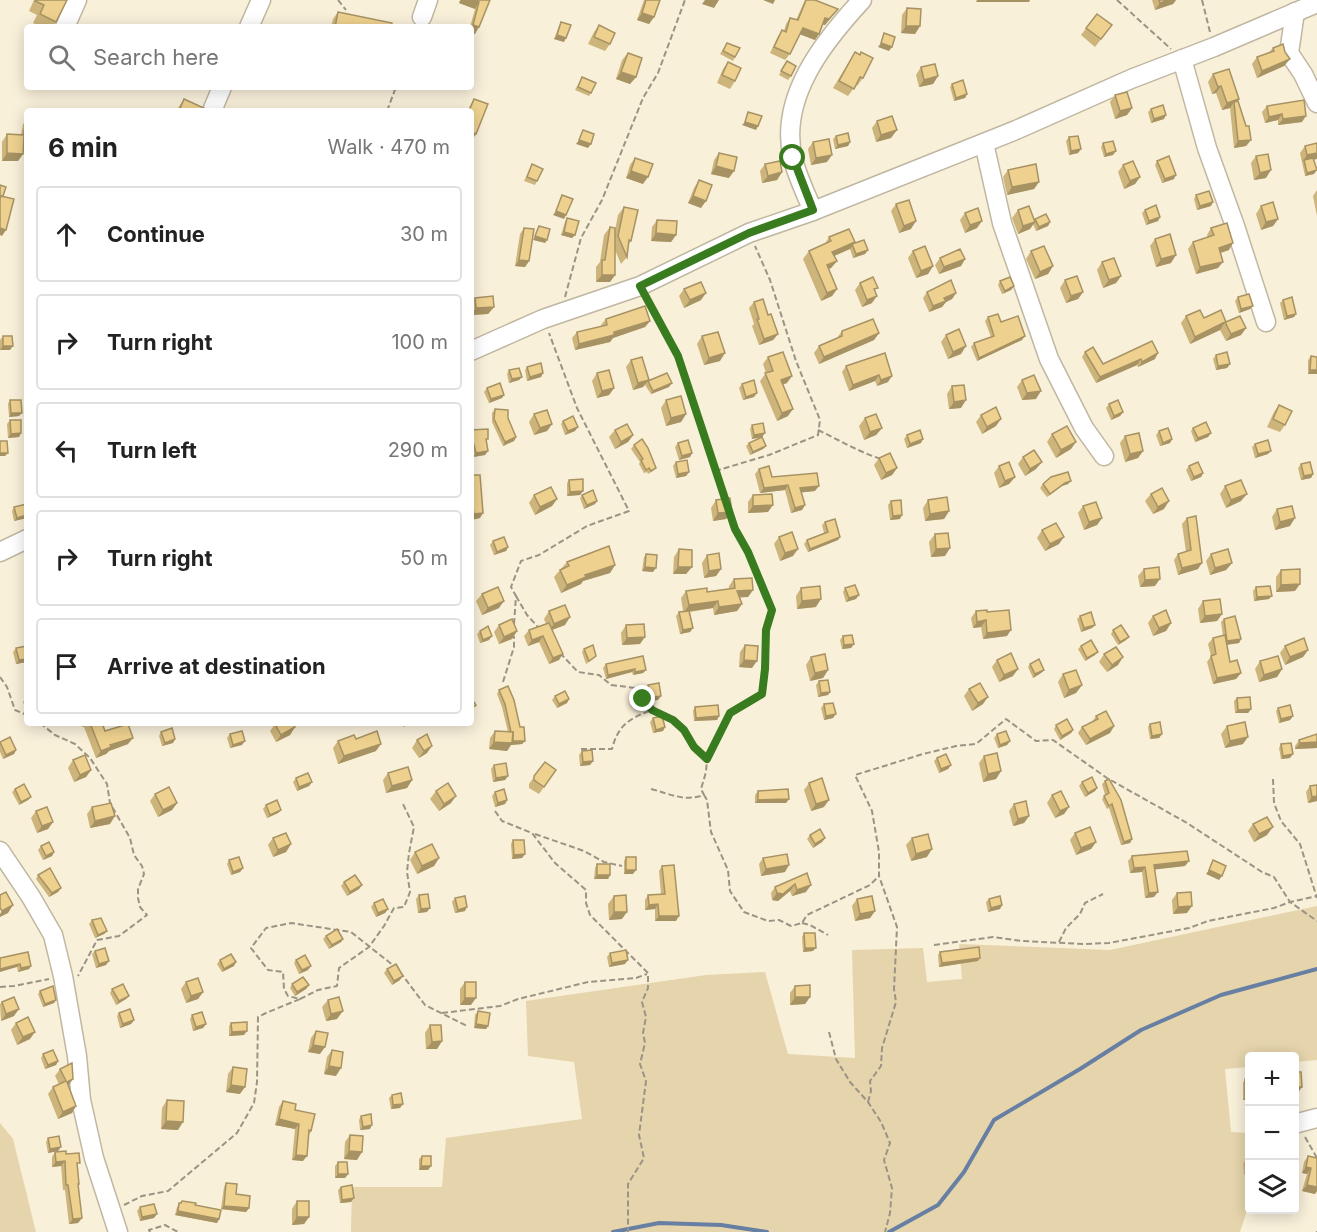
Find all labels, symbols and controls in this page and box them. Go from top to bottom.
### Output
search box [24,24,474,90]
icon: search [45,41,78,74]
text: Search here [93,44,219,70]
text: 6 min [48,132,118,163]
text: Walk · 470 m [328,135,450,159]
route start [779,144,805,170]
icon: ahead [50,218,83,251]
text: Continue [107,221,205,247]
text: 30 m [400,222,448,246]
icon: right [50,326,83,359]
text: Turn right [107,329,213,355]
text: 100 m [391,330,448,354]
icon: left [50,434,83,467]
text: Turn left [107,437,197,463]
text: 290 m [388,438,448,462]
icon: right [50,542,83,575]
text: Turn right [107,545,213,571]
text: 50 m [400,546,448,570]
icon: arrive [50,650,83,683]
text: Arrive at destination [107,653,326,679]
route end [629,685,655,711]
map controls [1245,1052,1299,1214]
button: + [1245,1052,1299,1106]
button: − [1245,1106,1299,1160]
button: layers [1245,1160,1299,1214]

